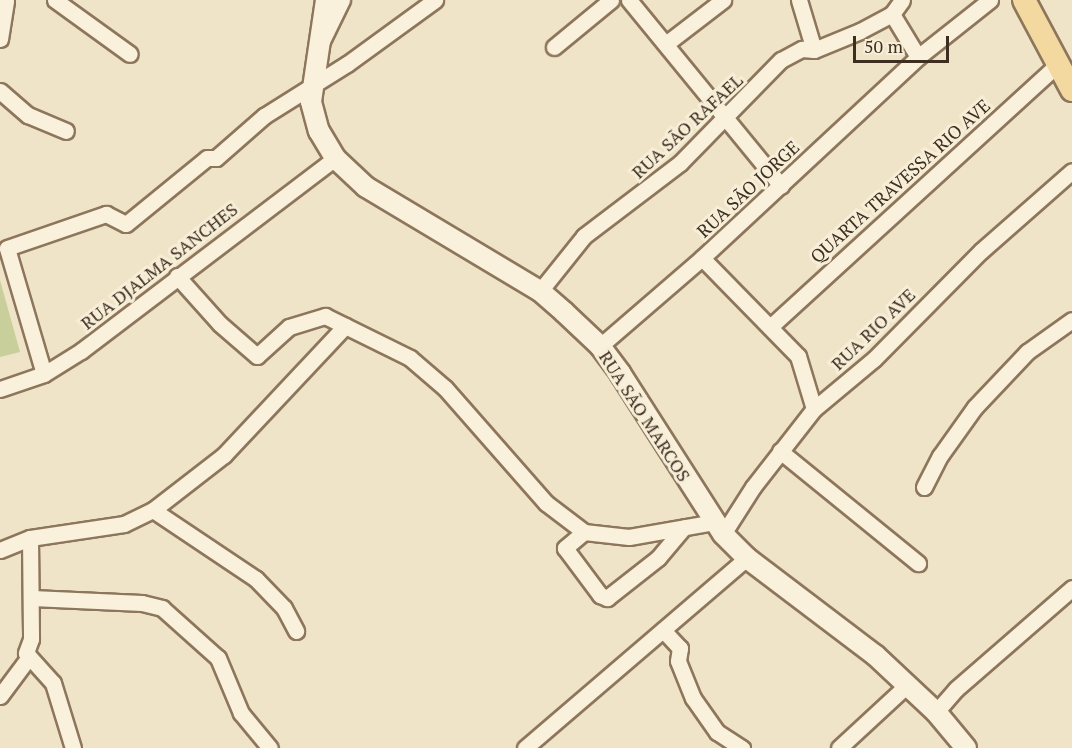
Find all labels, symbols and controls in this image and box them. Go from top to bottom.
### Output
scale bar [856,24,952,62]
text: 50 m [864,34,903,58]
street label: RUA SÃO RAFAEL [627,69,747,183]
street label: QUARTA TRAVESSA RIO AVE [805,94,995,268]
street label: RUA SÃO JORGE [692,136,804,242]
street label: RUA DJALMA SANCHES [76,198,242,334]
street label: RUA RIO AVE [826,283,920,375]
street label: RUA SÃO MARCOS [595,346,695,486]

